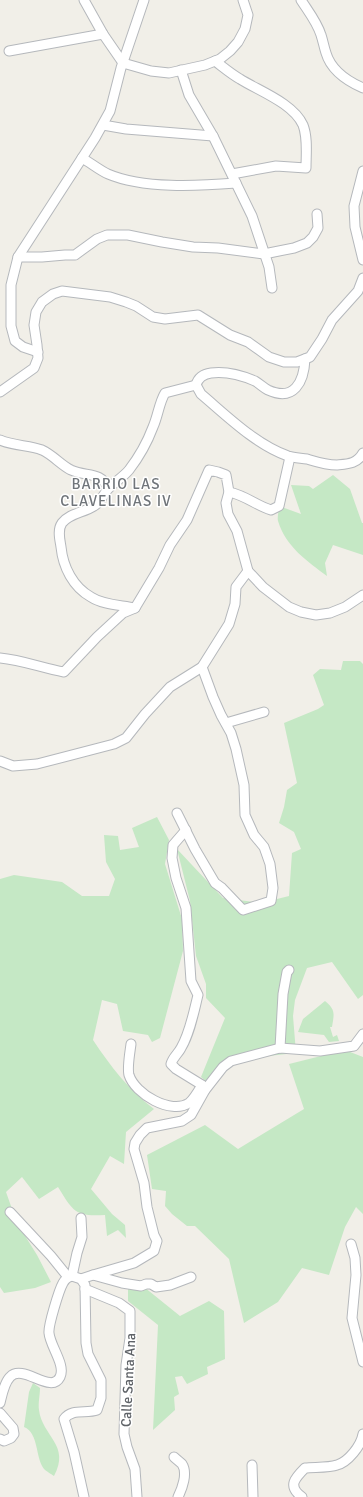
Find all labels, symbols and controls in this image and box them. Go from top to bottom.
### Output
district label: BARRIO LAS CLAVELINAS IV [60,475,172,510]
street label: Calle Santa Ana [118,1332,139,1428]

